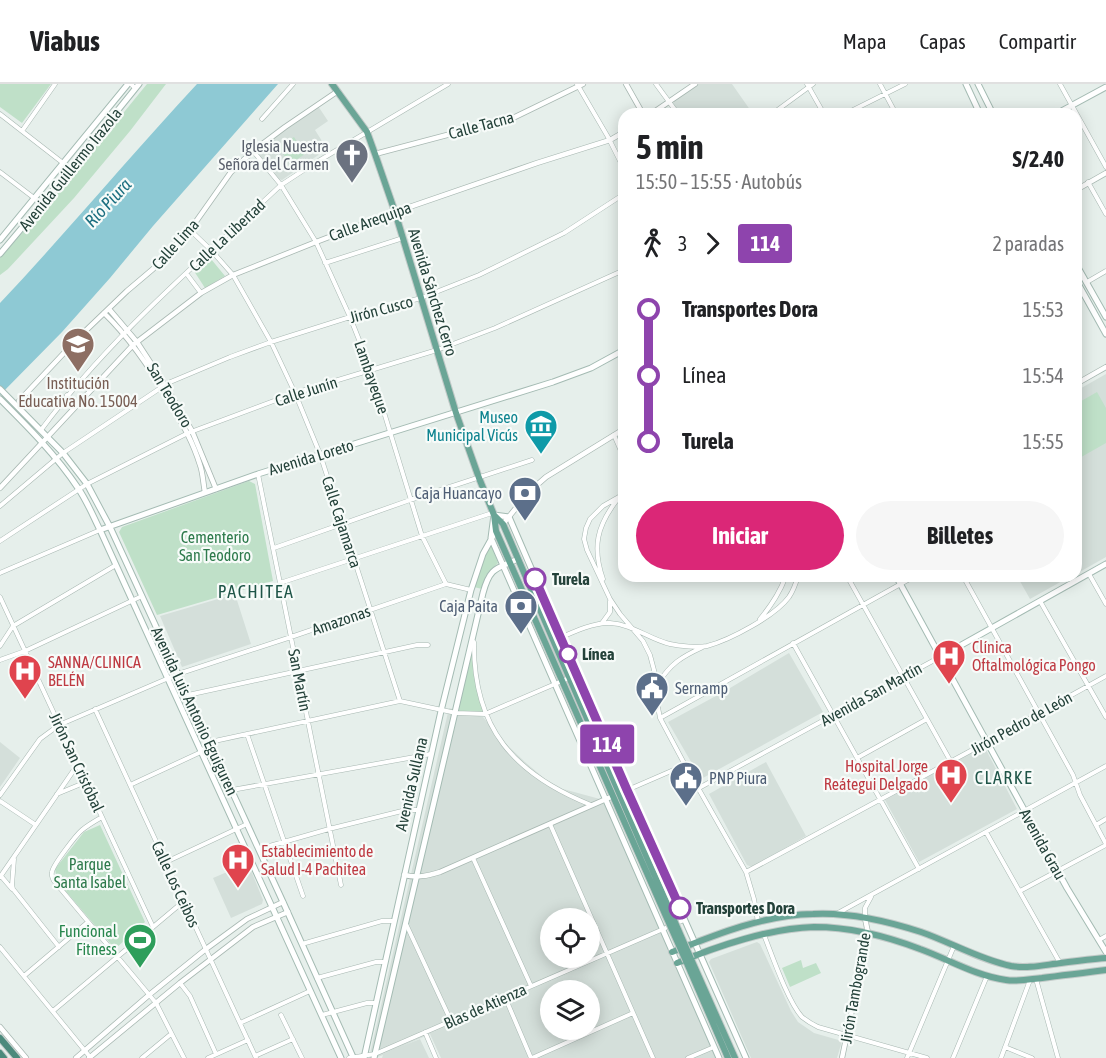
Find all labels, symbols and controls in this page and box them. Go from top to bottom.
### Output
text: Viabus [30,25,100,57]
text: Mapa [843,29,886,53]
text: Capas [919,29,966,53]
text: Compartir [999,29,1076,53]
street label: Avenida Guillermo Irazola [15,104,125,234]
street label: Calle Tacna [446,108,516,142]
text: 5 min [636,128,703,166]
place label: Iglesia Nuestra Señora del Carmen [219,137,329,173]
church icon: Iglesia Nuestra Señora del Carmen [334,137,370,184]
text: S/2.40 [1012,146,1064,172]
text: 15:50 – 15:55 · Autobús [636,170,802,193]
water label: Río Piura [80,174,136,231]
street label: Calle La Libertad [185,195,269,275]
street label: Calle Arequipa [326,198,414,245]
street label: Calle Lima [148,215,202,273]
street label: Avenida Sánchez Cerro [405,226,461,358]
icon: walk [636,227,669,260]
icon: forward [696,227,729,260]
text: 114 [750,231,780,255]
text: 3 [678,232,687,255]
text: 2 paradas [992,232,1064,255]
street label: Jirón Cusco [347,292,415,326]
text: Transportes Dora [682,296,818,322]
text: 15:53 [1023,298,1064,321]
school or university icon: Institución Educativa No. 15004 [60,326,96,373]
street label: Lambayeque [350,338,393,416]
street label: San Teodoro [144,359,196,431]
text: Línea [682,362,726,388]
text: 15:54 [1023,364,1064,387]
street label: Calle Junín [273,372,339,410]
place label: Institución Educativa No. 15004 [18,374,138,410]
place label: Museo Municipal Vicús [426,408,518,445]
museum icon: Museo Municipal Vicús [523,408,559,455]
text: Turela [682,428,734,454]
text: 15:55 [1023,430,1064,453]
street label: Avenida Loreto [266,436,356,478]
street label: Calle Cajamarca [318,474,365,570]
bank icon: Caja Huancayo [507,475,543,522]
place label: Caja Huancayo [415,484,502,503]
button: Iniciar [636,501,844,570]
button: Billetes [856,501,1064,570]
park label: Cementerio San Teodoro [179,528,251,564]
marker: Turela [524,568,546,590]
place label: Turela [552,570,590,588]
district label: PACHITEA [218,581,294,602]
bank icon: Caja Paita [503,588,539,635]
place label: Caja Paita [439,597,498,616]
street label: Amazonas [309,601,373,638]
street label: Avenida Luis Antonio Eguiguren [147,624,242,799]
hospital icon: Clínica Oftalmológica Pongo [931,638,967,685]
place label: Clínica Oftalmológica Pongo [972,638,1096,675]
marker: Línea [559,645,577,663]
place label: Línea [582,645,614,663]
street label: San Martín [285,647,315,713]
hospital icon: SANNA/CLINICA BELÉN [7,653,43,700]
place label: SANNA/CLINICA BELÉN [48,653,141,689]
street label: Avenida San Martín [817,659,925,729]
public building icon: Sernamp [634,670,670,717]
place label: Sernamp [675,679,728,698]
street label: Jirón Pedro de León [967,688,1075,758]
street label: Jirón San Cristóbal [46,709,108,815]
line badge: 114 [572,724,642,764]
text: 114 [592,732,622,756]
street label: Avenida Sullana [391,735,431,833]
place label: Hospital Jorge Reátegui Delgado [824,757,928,794]
hospital icon: Hospital Jorge Reátegui Delgado [933,757,969,804]
public building icon: PNP Piura [668,760,704,807]
district label: CLARKE [975,767,1033,788]
place label: PNP Piura [709,769,767,787]
street label: Avenida Grau [1016,805,1070,883]
street label: Calle Los Ceibos [148,838,204,930]
hospital icon: Establecimiento de Salud I-4 Pachitea [220,842,256,889]
place label: Establecimiento de Salud I-4 Pachitea [261,842,373,878]
park label: Parque Santa Isabel [54,855,127,891]
marker: Transportes Dora [669,897,691,919]
place label: Transportes Dora [696,899,795,917]
map controls [540,908,600,1040]
button: locate [540,908,600,968]
place label: Funcional Fitness [59,922,118,958]
sports icon: Funcional Fitness [122,922,158,969]
street label: Jirón Tambogrande [836,931,875,1045]
street label: Blas de Atienza [441,980,529,1032]
button: layers [540,980,600,1040]

